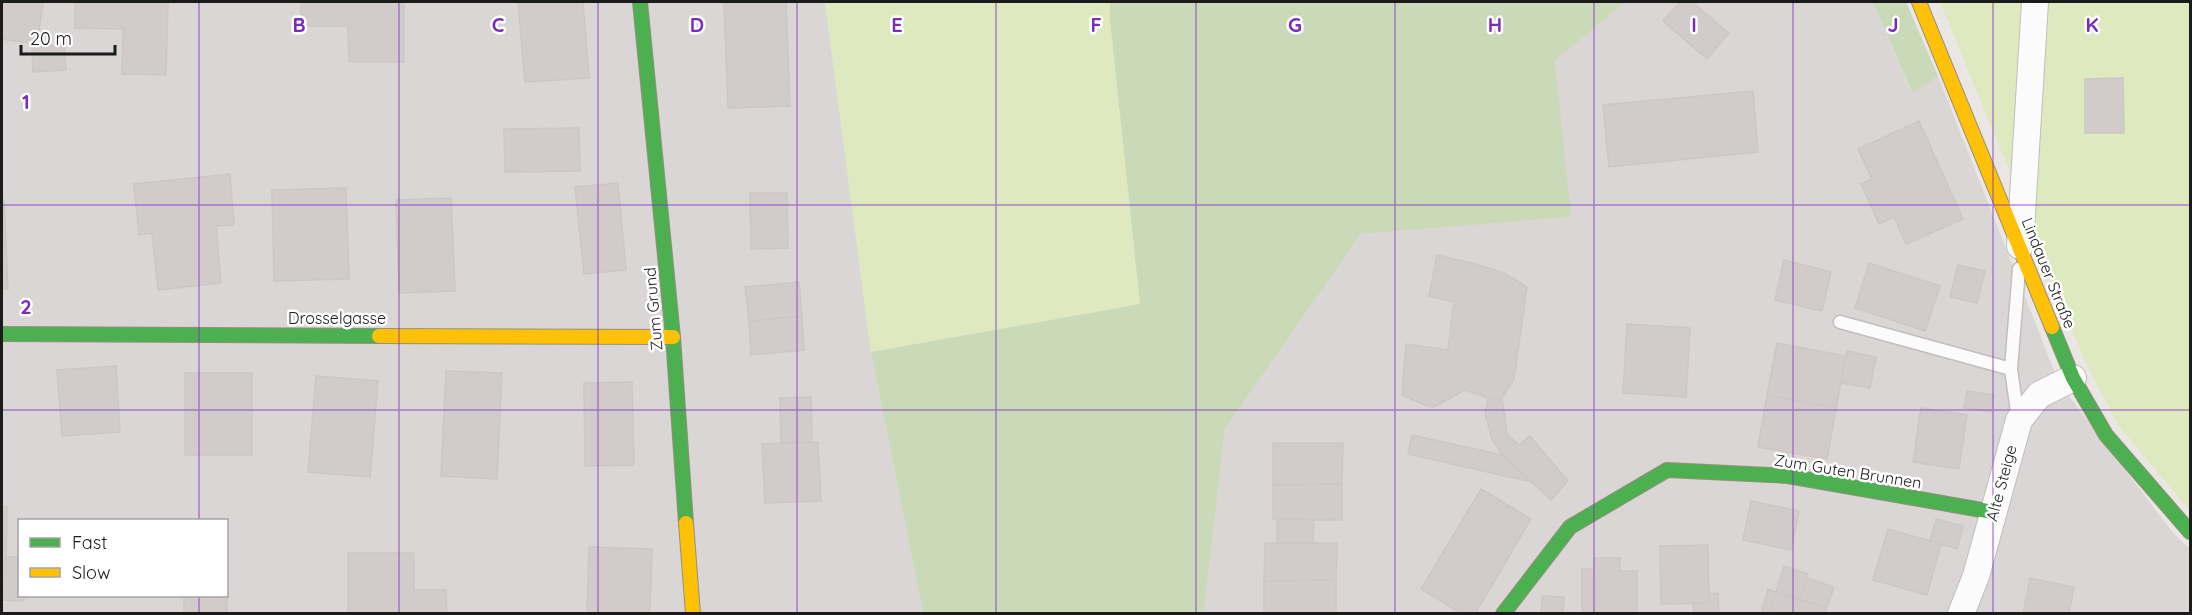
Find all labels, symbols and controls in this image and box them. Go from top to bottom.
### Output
text: B [292,12,306,37]
text: C [492,12,505,37]
text: D [690,12,704,37]
text: E [891,12,903,37]
text: F [1090,12,1102,37]
text: G [1288,12,1302,37]
text: H [1488,12,1502,37]
text: I [1691,12,1697,37]
text: J [1887,12,1899,37]
text: K [2085,12,2099,37]
scale bar [21,18,116,56]
text: 20 m [30,27,72,50]
text: 1 [22,89,30,114]
street label: Lindauer Straße [2018,215,2080,331]
street label: Zum Grund [639,266,667,352]
text: 2 [20,294,32,319]
street label: Drosselgasse [288,308,386,328]
street label: Alte Steige [1981,443,2021,523]
street label: Zum Guten Brunnen [1773,449,1923,493]
legend [18,519,228,597]
text: Fast [72,531,107,554]
text: Slow [72,561,110,584]

